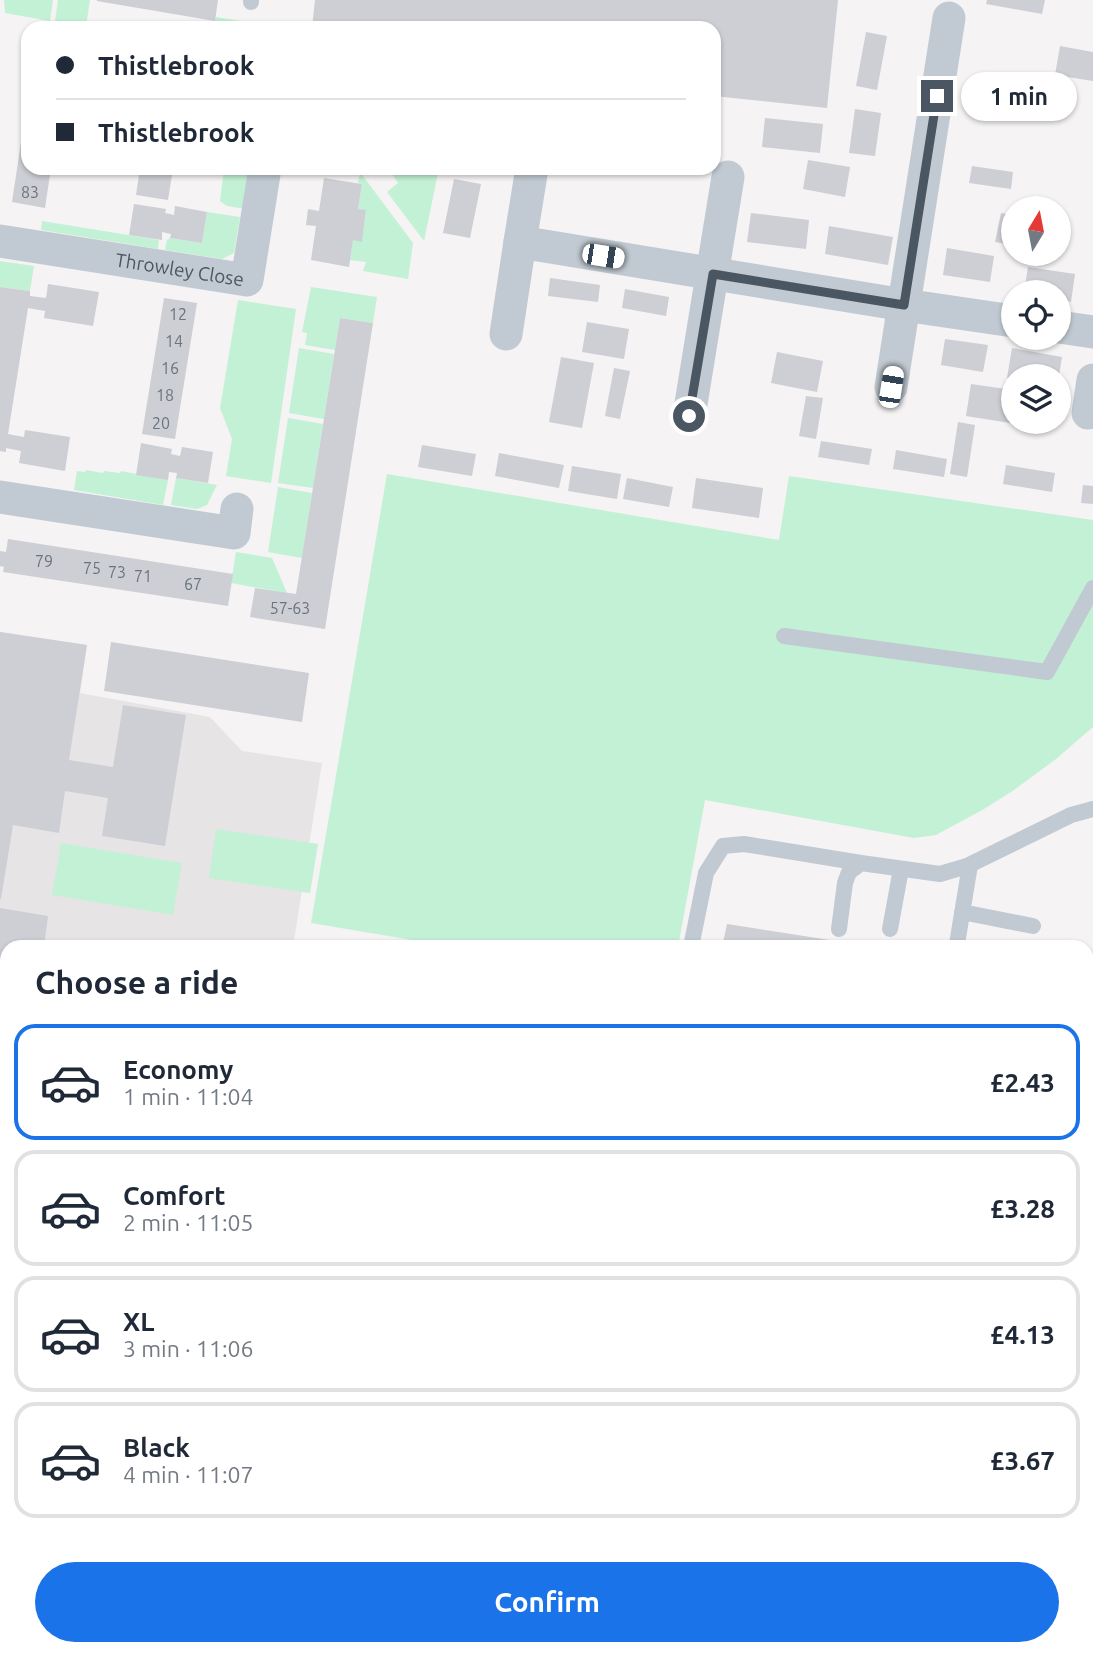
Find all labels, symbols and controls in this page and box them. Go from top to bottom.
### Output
text: Thistlebrook [98,51,254,80]
callout: 1 min [962,72,1077,120]
route end [921,80,953,112]
text: 1 min [990,84,1048,109]
text: Thistlebrook [98,118,254,147]
house number: 83 [21,183,39,201]
north arrow [1001,196,1071,266]
map controls [1001,196,1071,434]
car [581,242,626,270]
street label: Throwley Close [114,248,246,290]
button: locate [1001,280,1071,350]
house number: 12 [169,305,187,323]
house number: 14 [165,332,183,350]
house number: 16 [161,359,179,377]
button: layers [1001,364,1071,434]
car [878,365,905,409]
house number: 18 [156,386,174,404]
route start [673,400,705,432]
house number: 20 [152,414,170,432]
house number: 79 [35,552,53,570]
house number: 75 [83,559,101,577]
house number: 73 [108,563,126,581]
house number: 71 [134,567,152,585]
house number: 67 [184,575,202,593]
house number: 57-63 [270,599,310,617]
text: Choose a ride [35,964,238,1000]
icon: car [39,1051,102,1114]
text: Economy [123,1055,233,1084]
text: £2.43 [990,1068,1055,1097]
text: 1 min · 11:04 [123,1084,254,1109]
icon: car [39,1177,102,1240]
text: Comfort [123,1181,226,1210]
text: £3.28 [990,1194,1055,1223]
text: 2 min · 11:05 [123,1210,254,1235]
icon: car [39,1303,102,1366]
text: XL [123,1307,154,1336]
text: £4.13 [990,1320,1055,1349]
text: 3 min · 11:06 [123,1336,254,1361]
icon: car [39,1429,102,1492]
text: Black [123,1433,190,1462]
text: £3.67 [990,1446,1055,1475]
text: 4 min · 11:07 [123,1462,254,1487]
button: Confirm [35,1562,1059,1642]

